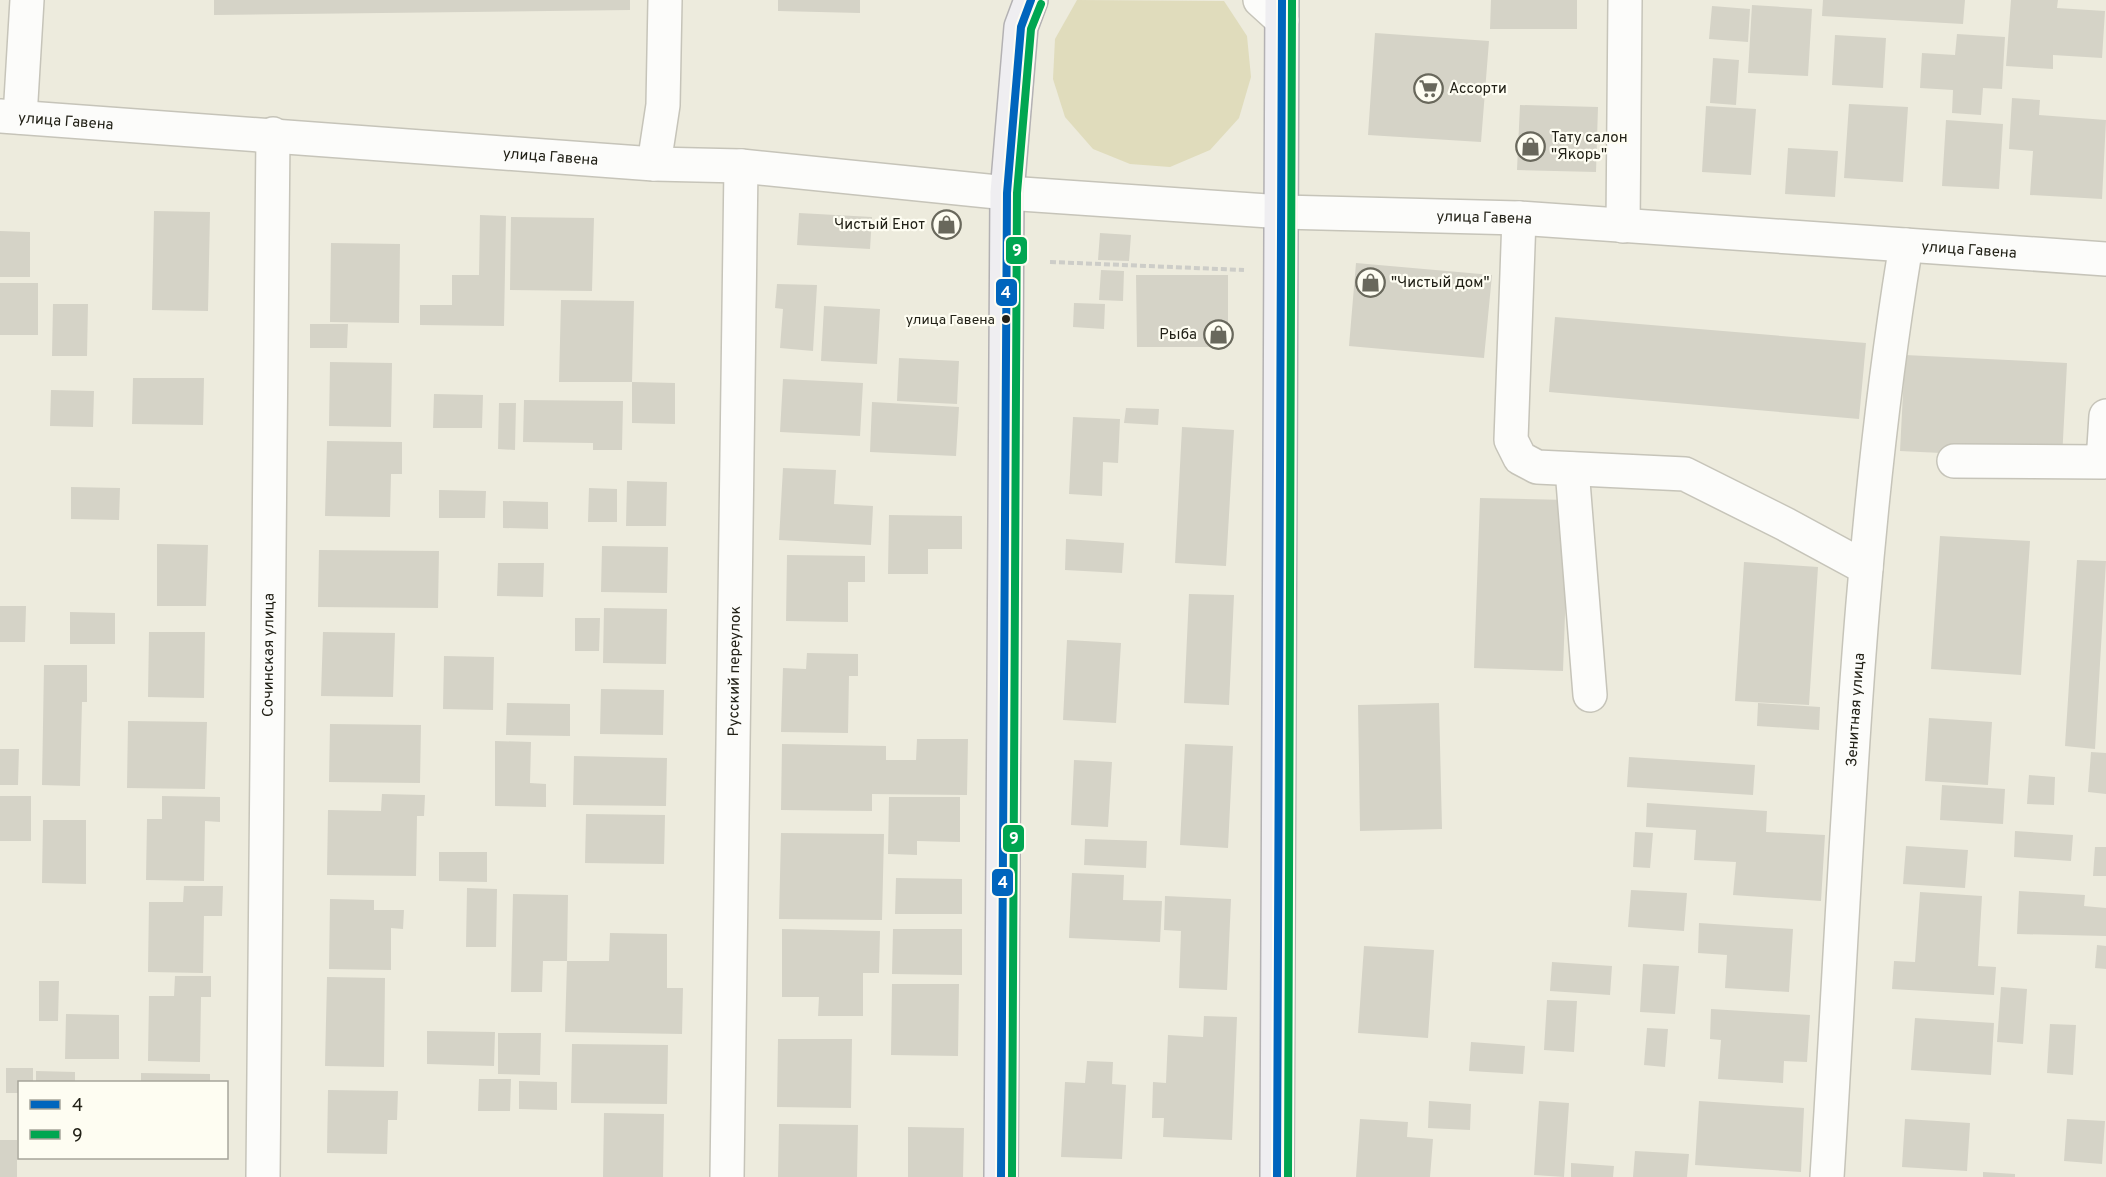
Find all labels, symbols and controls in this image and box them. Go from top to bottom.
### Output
supermarket icon: Ассорти [1412,72,1444,104]
place label: Ассорти [1449,80,1507,99]
street label: улица Гавена [17,109,114,135]
place label: Тату салон "Якорь" [1551,129,1628,165]
shop icon: Тату салон "Якорь" [1514,130,1546,162]
street label: улица Гавена [502,145,599,171]
shop icon: Чистый Енот [930,208,962,240]
street label: улица Гавена [1436,208,1533,230]
place label: Чистый Енот [834,216,925,235]
line badge: 9 [1005,236,1028,265]
street label: улица Гавена [1920,238,2017,264]
text: 9 [1012,242,1022,262]
shop icon: "Чистый дом" [1354,266,1386,298]
place label: "Чистый дом" [1391,274,1490,293]
line badge: 4 [995,278,1018,307]
text: 4 [1001,284,1011,304]
place label: улица Гавена [906,312,995,329]
marker: улица Гавена [1000,313,1012,325]
shop icon: Рыба [1202,318,1234,350]
place label: Рыба [1159,326,1197,345]
street label: Сочинская улица [259,593,280,717]
street label: Русский переулок [725,606,746,736]
street label: Зенитная улица [1843,652,1870,768]
line badge: 9 [1002,824,1025,853]
text: 9 [1009,830,1019,850]
line badge: 4 [991,868,1014,897]
text: 4 [998,874,1008,894]
legend [18,1081,228,1159]
text: 4 [72,1095,83,1118]
text: 9 [72,1125,83,1148]

